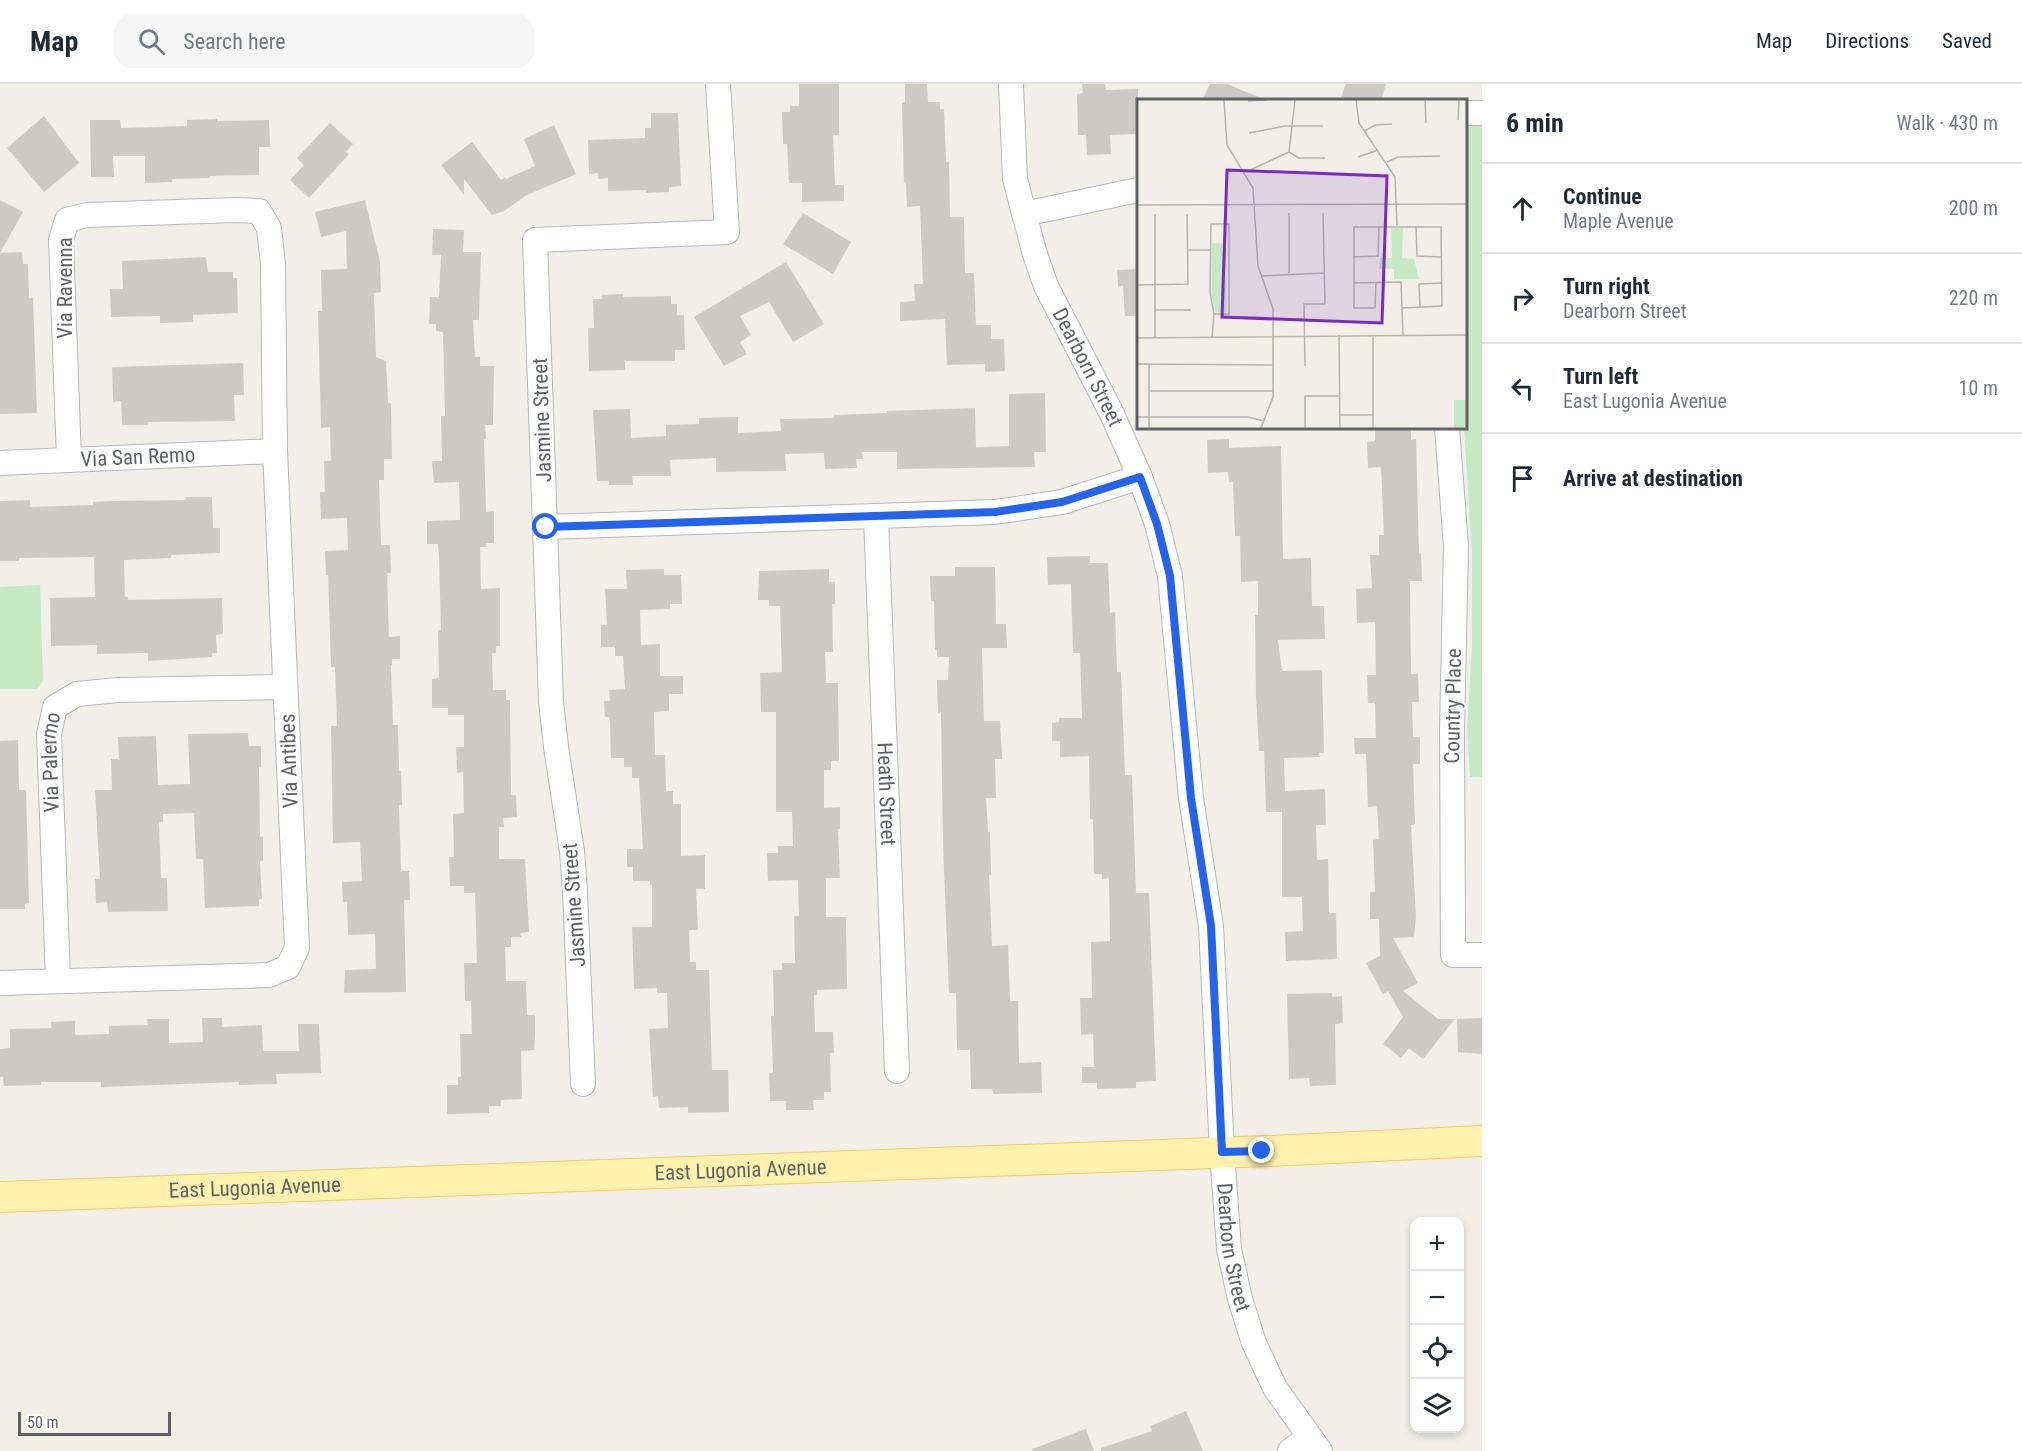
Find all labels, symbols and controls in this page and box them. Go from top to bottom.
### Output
search box [114,14,534,68]
text: Map [30,25,78,58]
icon: search [135,25,168,58]
text: Search here [183,29,286,54]
text: Map [1756,29,1792,53]
text: Directions [1825,29,1909,53]
text: Saved [1942,29,1992,53]
inset map [1137,99,1467,429]
text: 6 min [1506,108,1564,138]
text: Walk · 430 m [1897,111,1998,135]
text: Continue [1563,184,1642,209]
icon: ahead [1506,192,1539,225]
text: 200 m [1949,196,1998,220]
text: Maple Avenue [1563,209,1674,233]
street label: Via Ravenna [53,237,77,339]
text: Turn right [1563,274,1650,299]
icon: right [1506,282,1539,315]
text: 220 m [1949,286,1998,310]
text: Dearborn Street [1563,299,1687,323]
street label: Dearborn Street [1047,304,1128,430]
street label: Jasmine Street [528,357,556,483]
text: Turn left [1563,364,1638,389]
icon: left [1506,372,1539,405]
text: 10 m [1959,376,1998,400]
text: East Lugonia Avenue [1563,389,1727,413]
street label: Via San Remo [80,442,196,471]
icon: arrive [1506,462,1539,495]
text: Arrive at destination [1563,466,1743,491]
route start [532,513,558,539]
street label: Country Place [1440,648,1466,764]
street label: Via Palermo [36,710,66,813]
street label: Via Antibes [275,713,303,809]
street label: Heath Street [873,742,900,846]
street label: Jasmine Street [558,842,590,968]
route end [1248,1137,1274,1163]
street label: East Lugonia Avenue [654,1155,827,1185]
street label: East Lugonia Avenue [168,1173,341,1203]
street label: Dearborn Street [1212,1182,1255,1315]
map controls [1410,1217,1464,1433]
button: + [1410,1217,1464,1271]
button: − [1410,1271,1464,1325]
button: locate [1410,1325,1464,1379]
button: layers [1410,1379,1464,1433]
scale bar [18,1409,171,1436]
text: 50 m [27,1413,59,1432]

